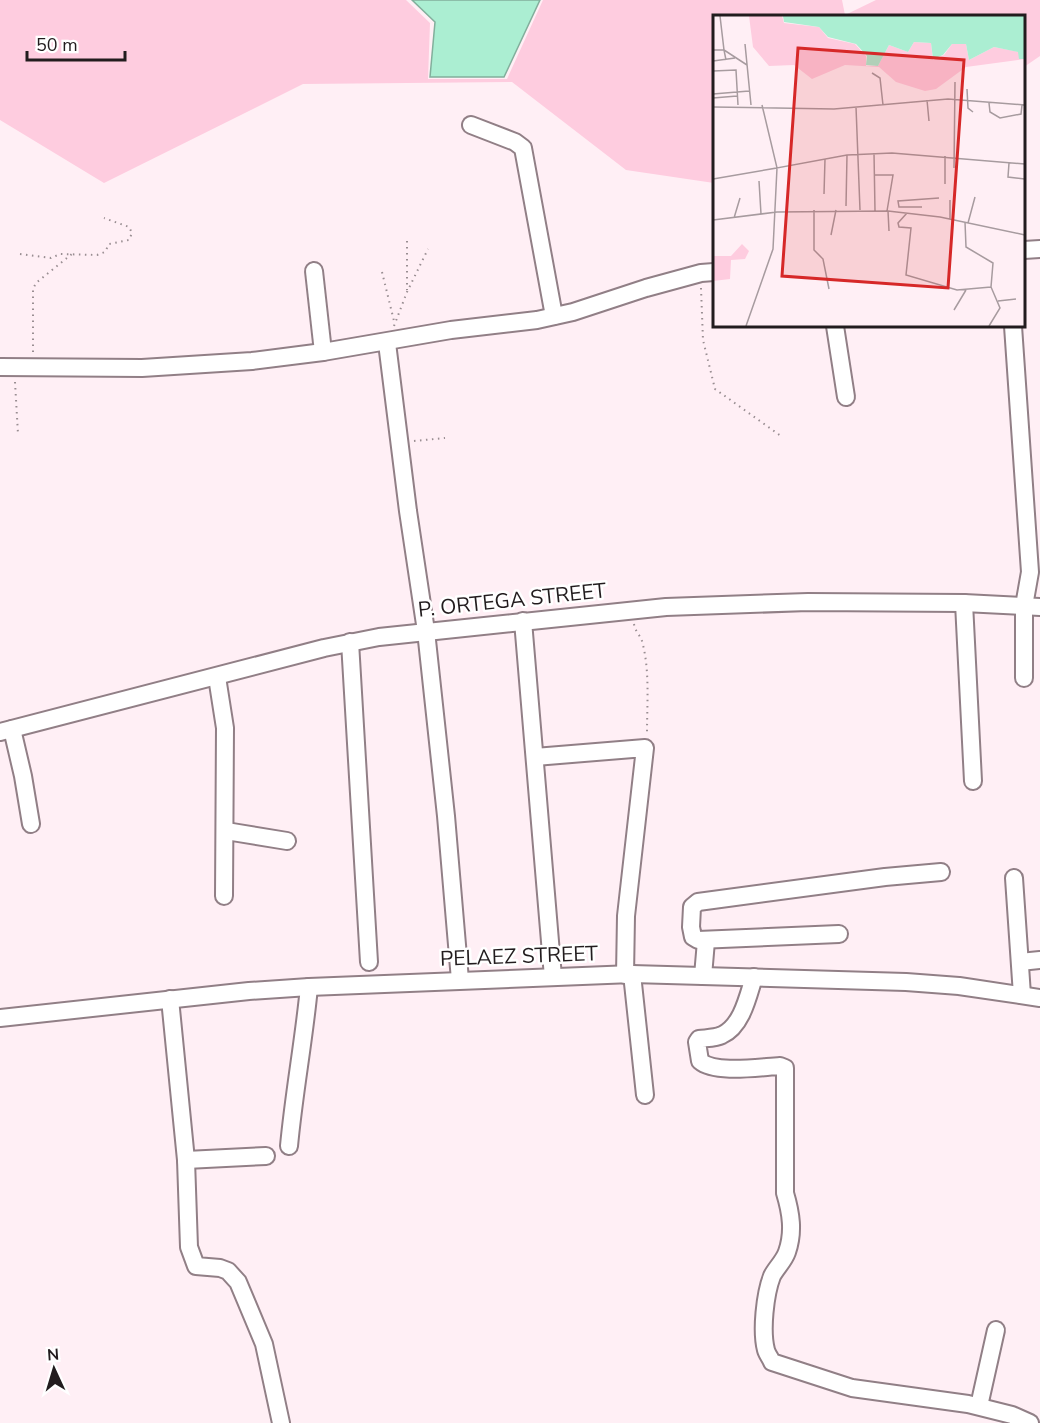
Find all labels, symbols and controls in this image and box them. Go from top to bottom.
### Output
inset map [713,15,1025,327]
scale bar [27,24,124,62]
text: 50 m [36,33,78,57]
street label: P. ORTEGA STREET [417,576,608,624]
street label: PELAEZ STREET [440,939,599,973]
north arrow [24,1339,84,1399]
text: N [46,1344,60,1366]

